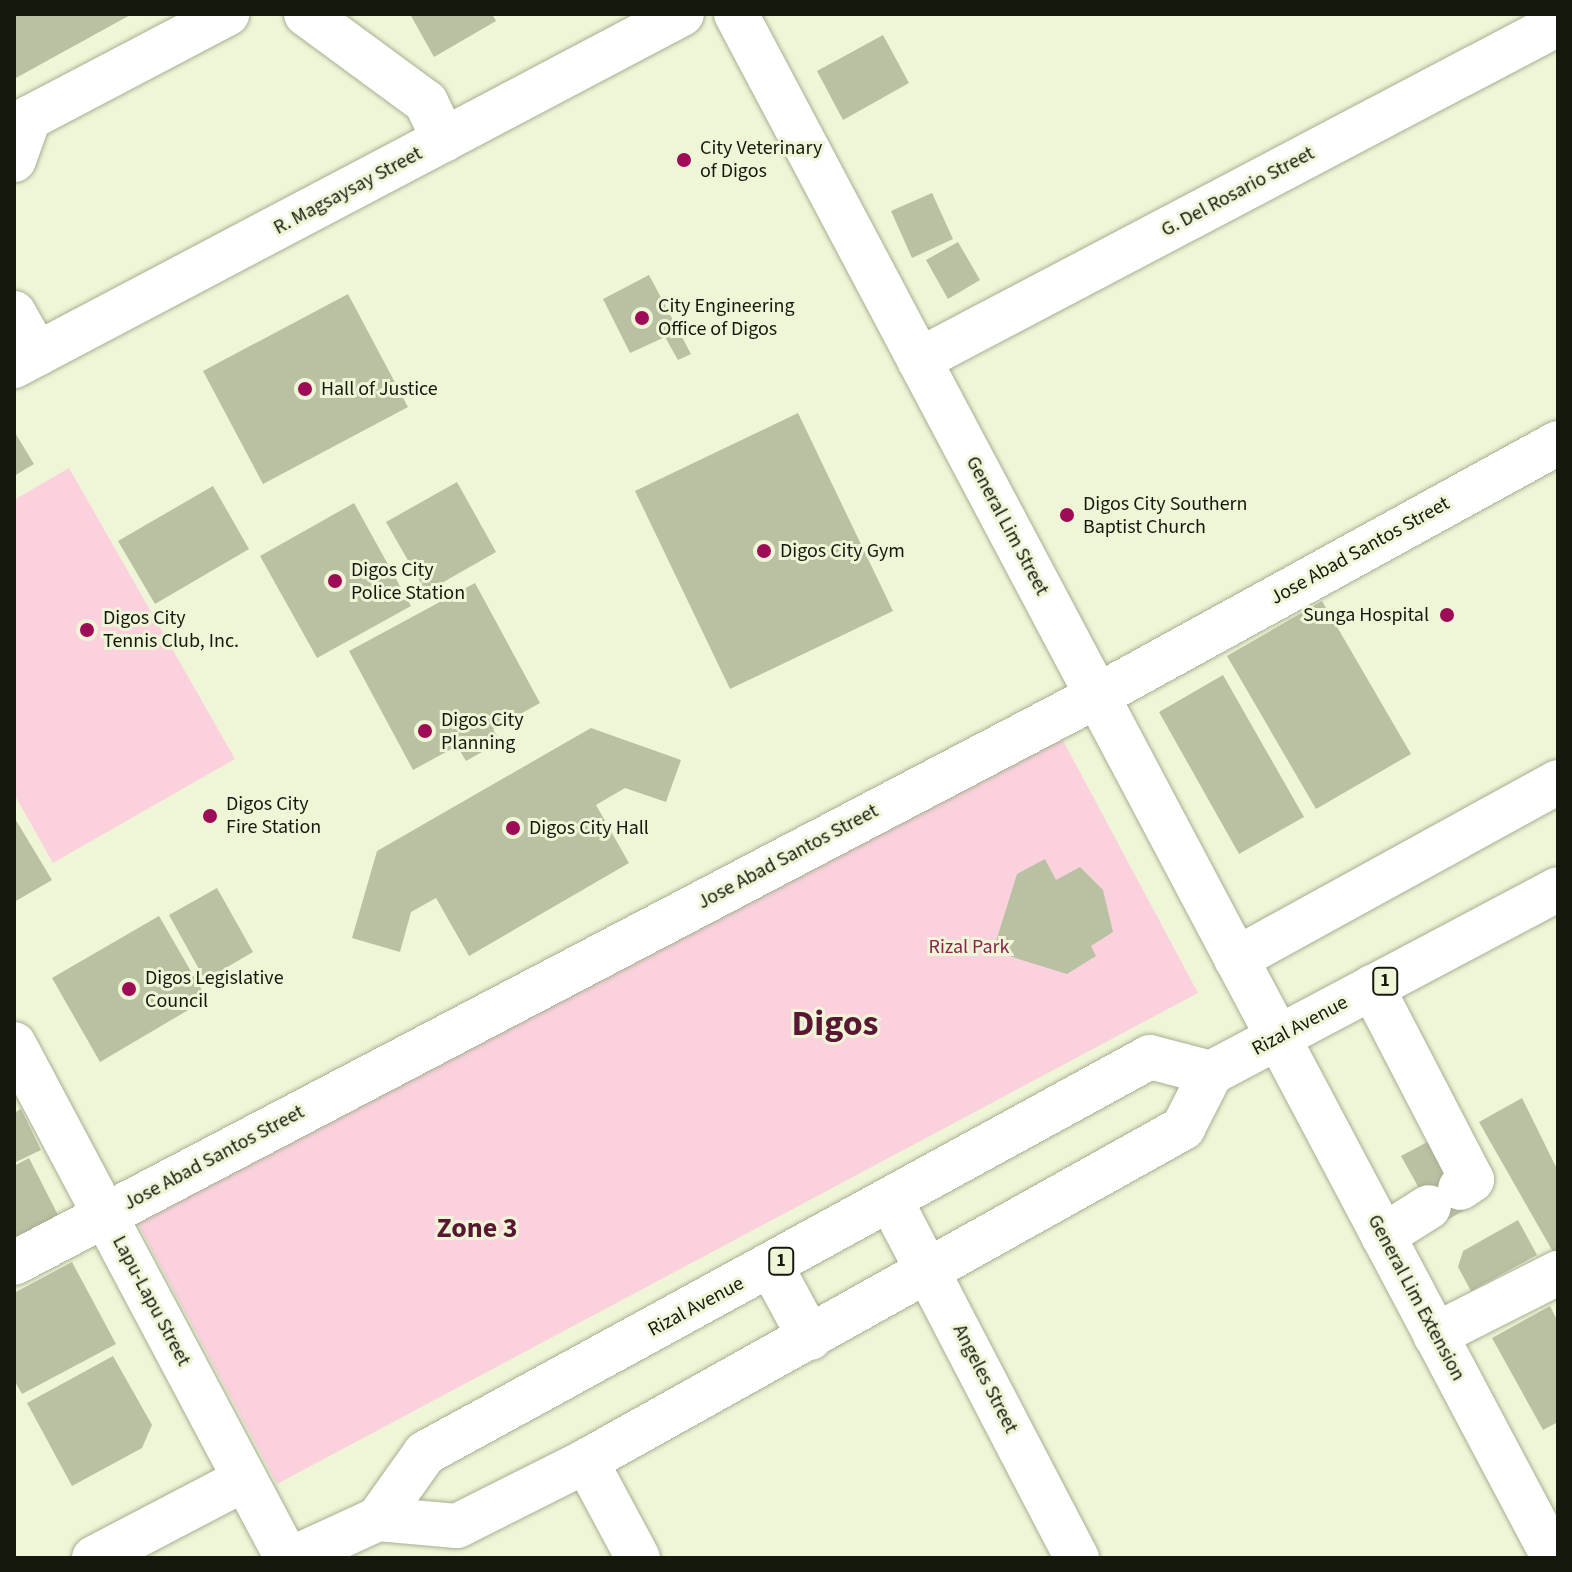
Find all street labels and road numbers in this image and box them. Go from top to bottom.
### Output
street label: R. Magsaysay Street [270,142,426,240]
street label: G. Del Rosario Street [1157,142,1319,242]
street label: General Lim Street [960,452,1054,600]
street label: Jose Abad Santos Street [1266,492,1454,610]
street label: Jose Abad Santos Street [694,799,882,915]
road number: 1 [1371,967,1399,995]
street label: Rizal Avenue [1248,991,1352,1061]
street label: Jose Abad Santos Street [120,1100,308,1216]
street label: General Lim Extension [1362,1211,1470,1385]
street label: Lapu-Lapu Street [107,1232,195,1370]
road number: 1 [767,1247,795,1275]
street label: Rizal Avenue [644,1272,748,1342]
street label: Angeles Street [947,1321,1023,1437]

